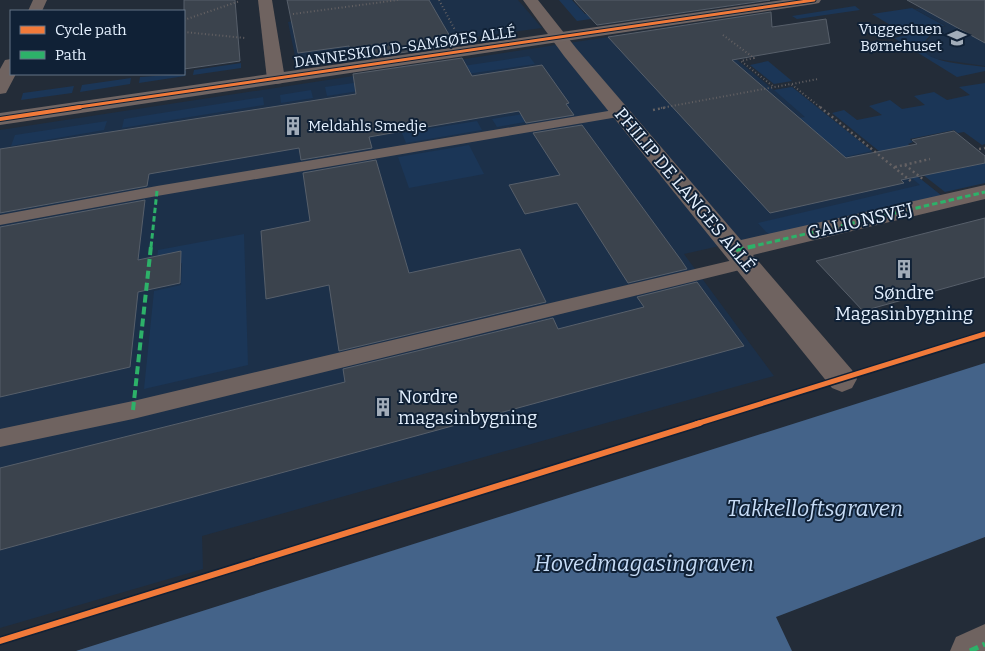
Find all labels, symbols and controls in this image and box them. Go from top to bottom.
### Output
legend [10,10,185,75]
place label: Vuggestuen Børnehuset [859,20,943,55]
text: Cycle path [55,21,127,39]
street label: DANNESKIOLD-SAMSØES ALLÉ [293,22,517,72]
school or university icon: Vuggestuen Børnehuset [946,27,968,49]
text: Path [55,46,87,64]
street label: PHILIP DE LANGES ALLÉ [610,103,761,277]
building icon: Meldahls Smedje [282,115,304,137]
place label: Meldahls Smedje [308,117,427,135]
street label: GALIONSVEJ [805,198,915,244]
building icon: Søndre Magasinbygning [893,258,915,280]
place label: Søndre Magasinbygning [835,282,973,325]
place label: Nordre magasinbygning [398,386,537,429]
building icon: Nordre magasinbygning [372,396,394,418]
water label: Takkelloftsgraven [727,495,903,522]
water label: Hovedmagasingraven [534,550,754,577]

